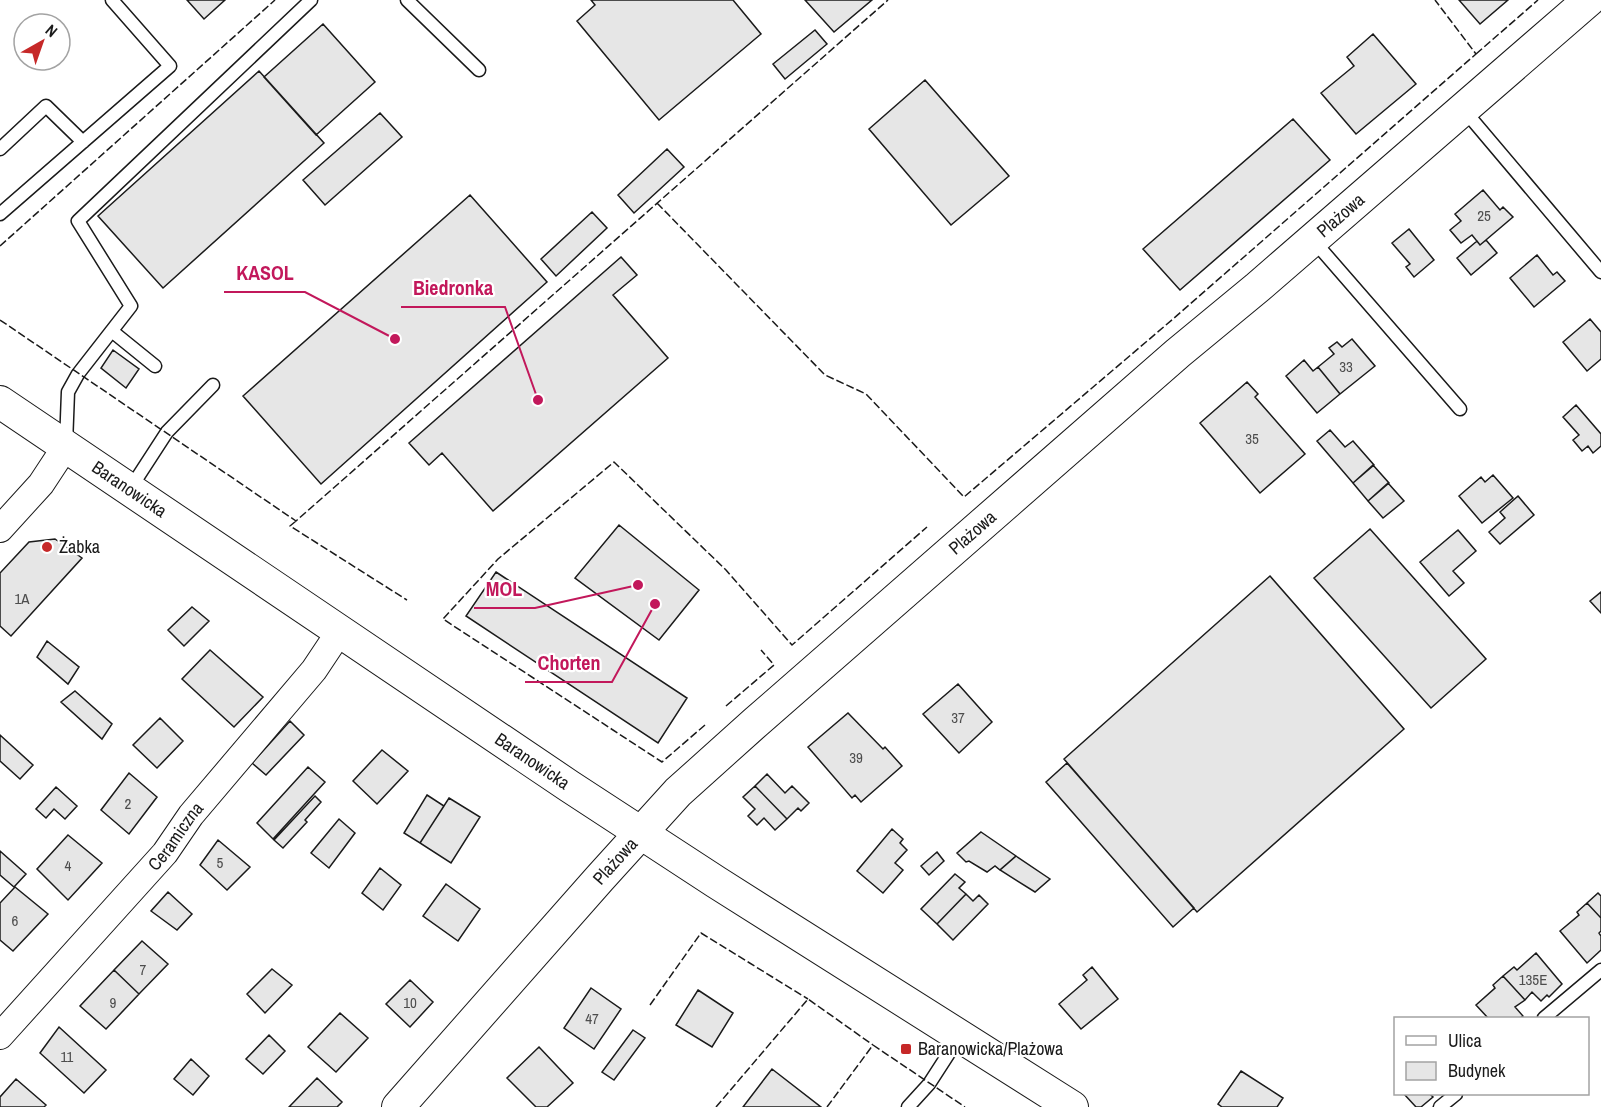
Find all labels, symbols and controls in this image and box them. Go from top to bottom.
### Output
north arrow [12,12,72,72]
text: N [41,19,62,42]
street label: Plażowa [1311,187,1370,243]
house number: 25 [1477,205,1491,226]
callout: KASOL [224,254,305,292]
text: KASOL [236,259,294,286]
callout: Biedronka [401,269,505,307]
text: Biedronka [413,274,493,301]
house number: 33 [1339,356,1353,377]
house number: 35 [1245,428,1259,449]
street label: Baranowicka [87,455,172,523]
street label: Plażowa [943,504,1002,560]
place label: Żabka [59,534,100,559]
marker: Żabka [40,540,54,554]
callout: MOL [474,570,535,608]
text: MOL [486,575,522,602]
house number: 1A [14,588,30,609]
callout: Chorten [525,644,612,682]
text: Chorten [538,649,600,676]
house number: 37 [951,707,965,728]
street label: Baranowicka [490,726,575,795]
house number: 39 [849,747,863,768]
house number: 2 [125,793,132,814]
street label: Ceramiczna [142,796,209,876]
street label: Plażowa [587,832,643,890]
house number: 5 [217,852,224,873]
house number: 4 [65,855,72,876]
house number: 6 [12,910,19,931]
house number: 7 [140,959,147,980]
house number: 135E [1519,969,1547,990]
house number: 9 [110,992,117,1013]
house number: 10 [403,992,417,1013]
house number: 47 [585,1008,599,1029]
legend [1394,1017,1589,1095]
text: Ulica [1448,1028,1482,1053]
place label: Baranowicka/Plażowa [918,1036,1063,1061]
marker: Baranowicka/Plażowa [899,1042,913,1056]
house number: 11 [61,1046,74,1067]
text: Budynek [1448,1058,1506,1083]

